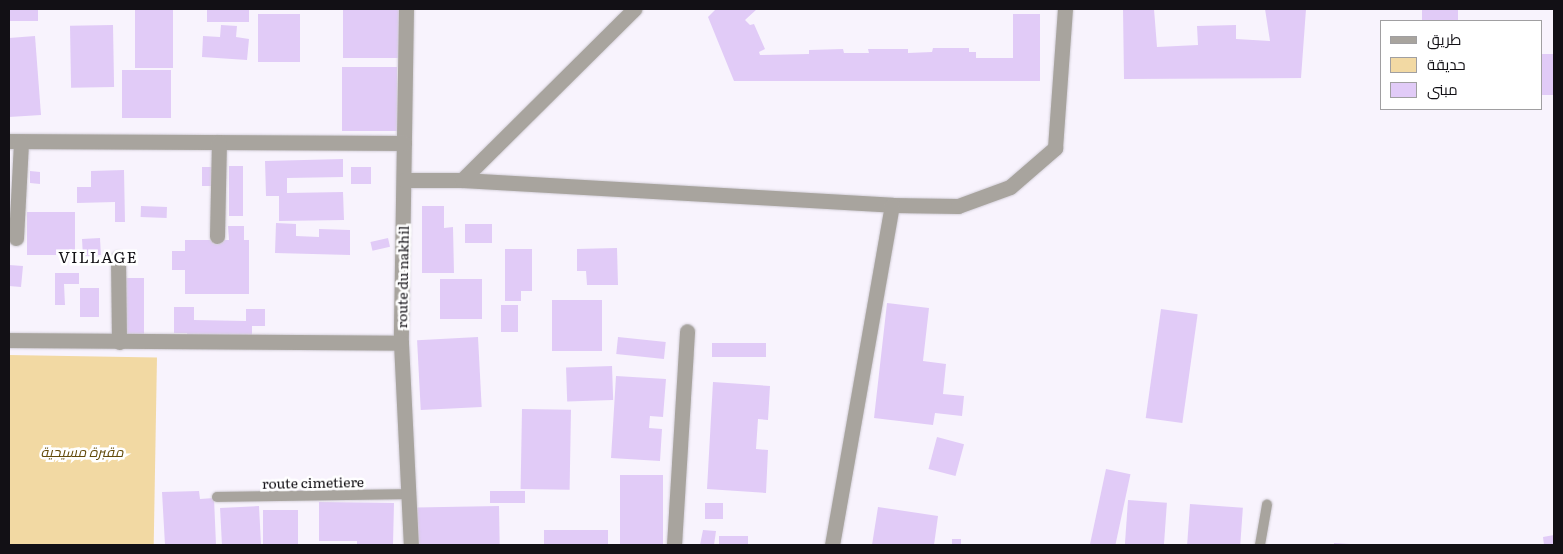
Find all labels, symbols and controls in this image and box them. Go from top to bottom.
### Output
legend [1380,20,1543,110]
text: طريق [1427,27,1461,50]
text: حديقة [1427,52,1466,75]
text: مبنى [1427,77,1458,100]
street label: route du nakhil [393,225,411,329]
district label: VILLAGE [57,246,139,266]
park label: مقبرة مسيحية [41,443,123,459]
street label: route cimetiere [262,473,364,491]

